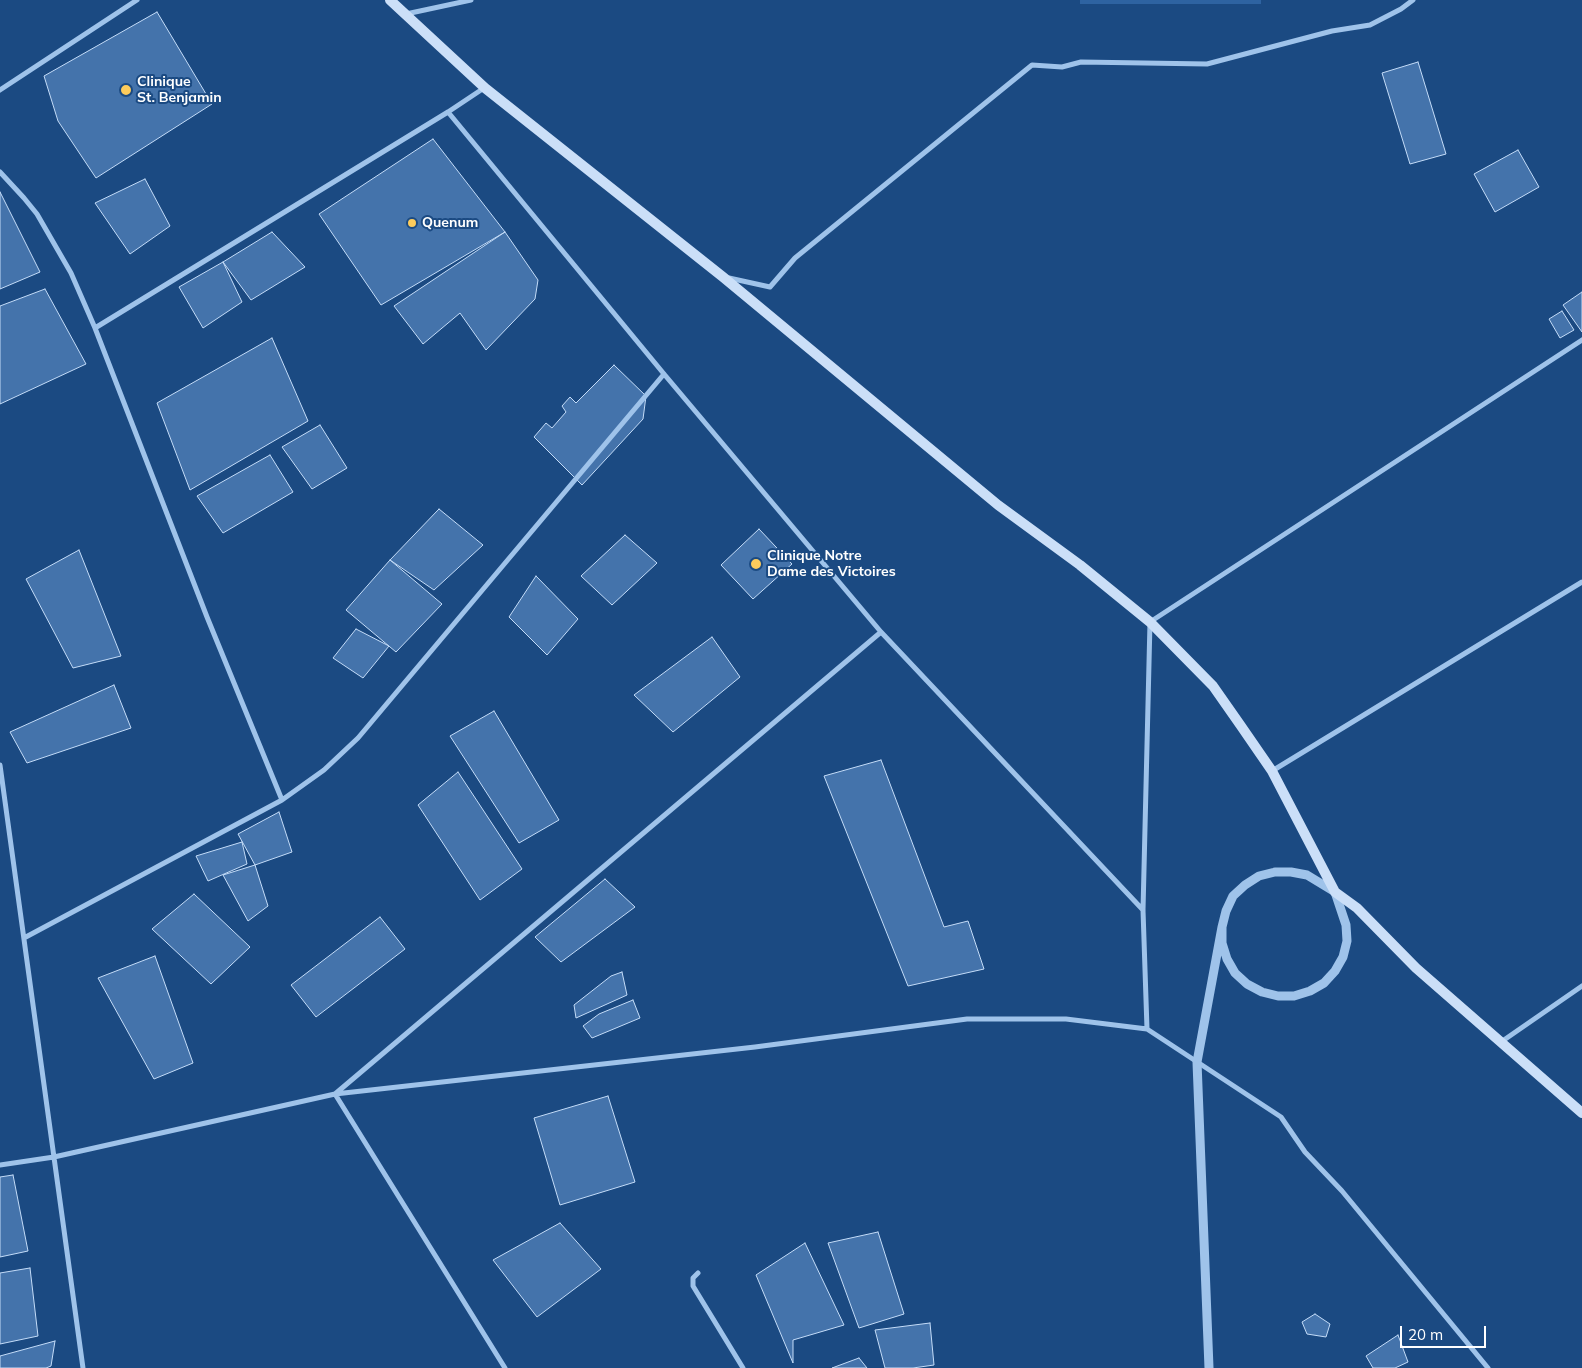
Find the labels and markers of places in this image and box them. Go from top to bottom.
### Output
place label: Clinique St. Benjamin [137,74,222,106]
marker: Clinique St. Benjamin [119,83,133,97]
place label: Quenum [422,215,478,231]
marker: Quenum [406,217,418,229]
place label: Clinique Notre Dame des Victoires [767,548,896,580]
marker: Clinique Notre Dame des Victoires [749,557,763,571]

